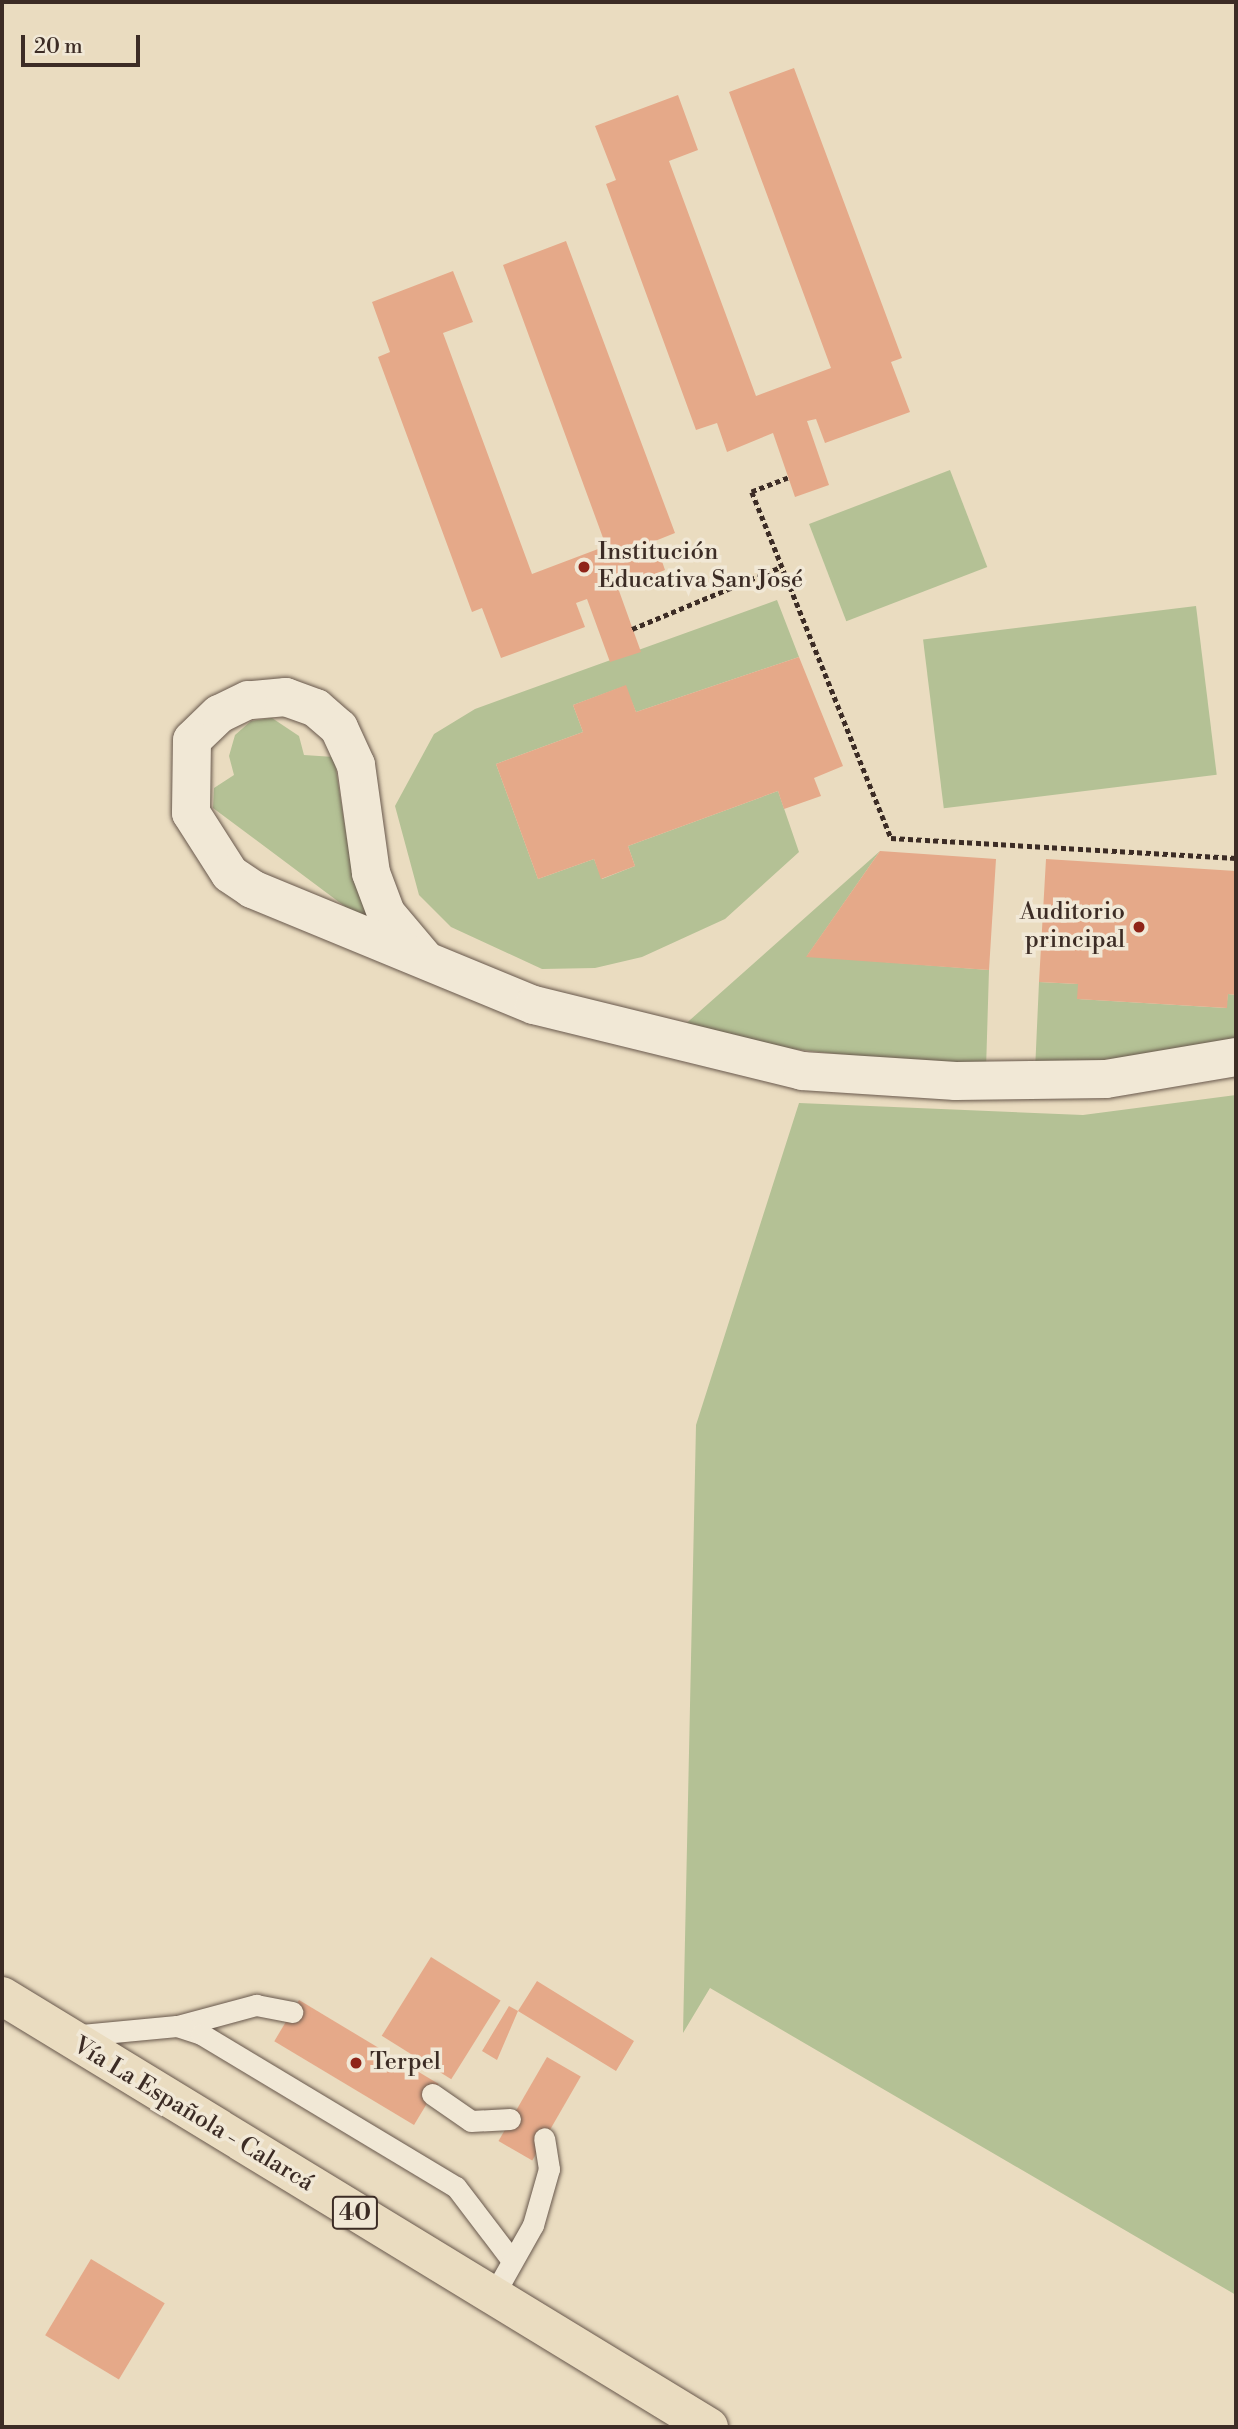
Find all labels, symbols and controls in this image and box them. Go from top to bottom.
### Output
scale bar [24,21,144,65]
text: 20 m [34,34,83,60]
place label: Institución Educativa San José [598,539,803,595]
marker: Institución Educativa San José [576,559,592,575]
place label: Auditorio principal [1020,899,1125,955]
marker: Auditorio principal [1131,919,1147,935]
street label: Vía La Española - Calarcá [68,2032,318,2198]
place label: Terpel [370,2049,441,2077]
marker: Terpel [348,2055,364,2071]
road number: 40 [330,2194,380,2232]

